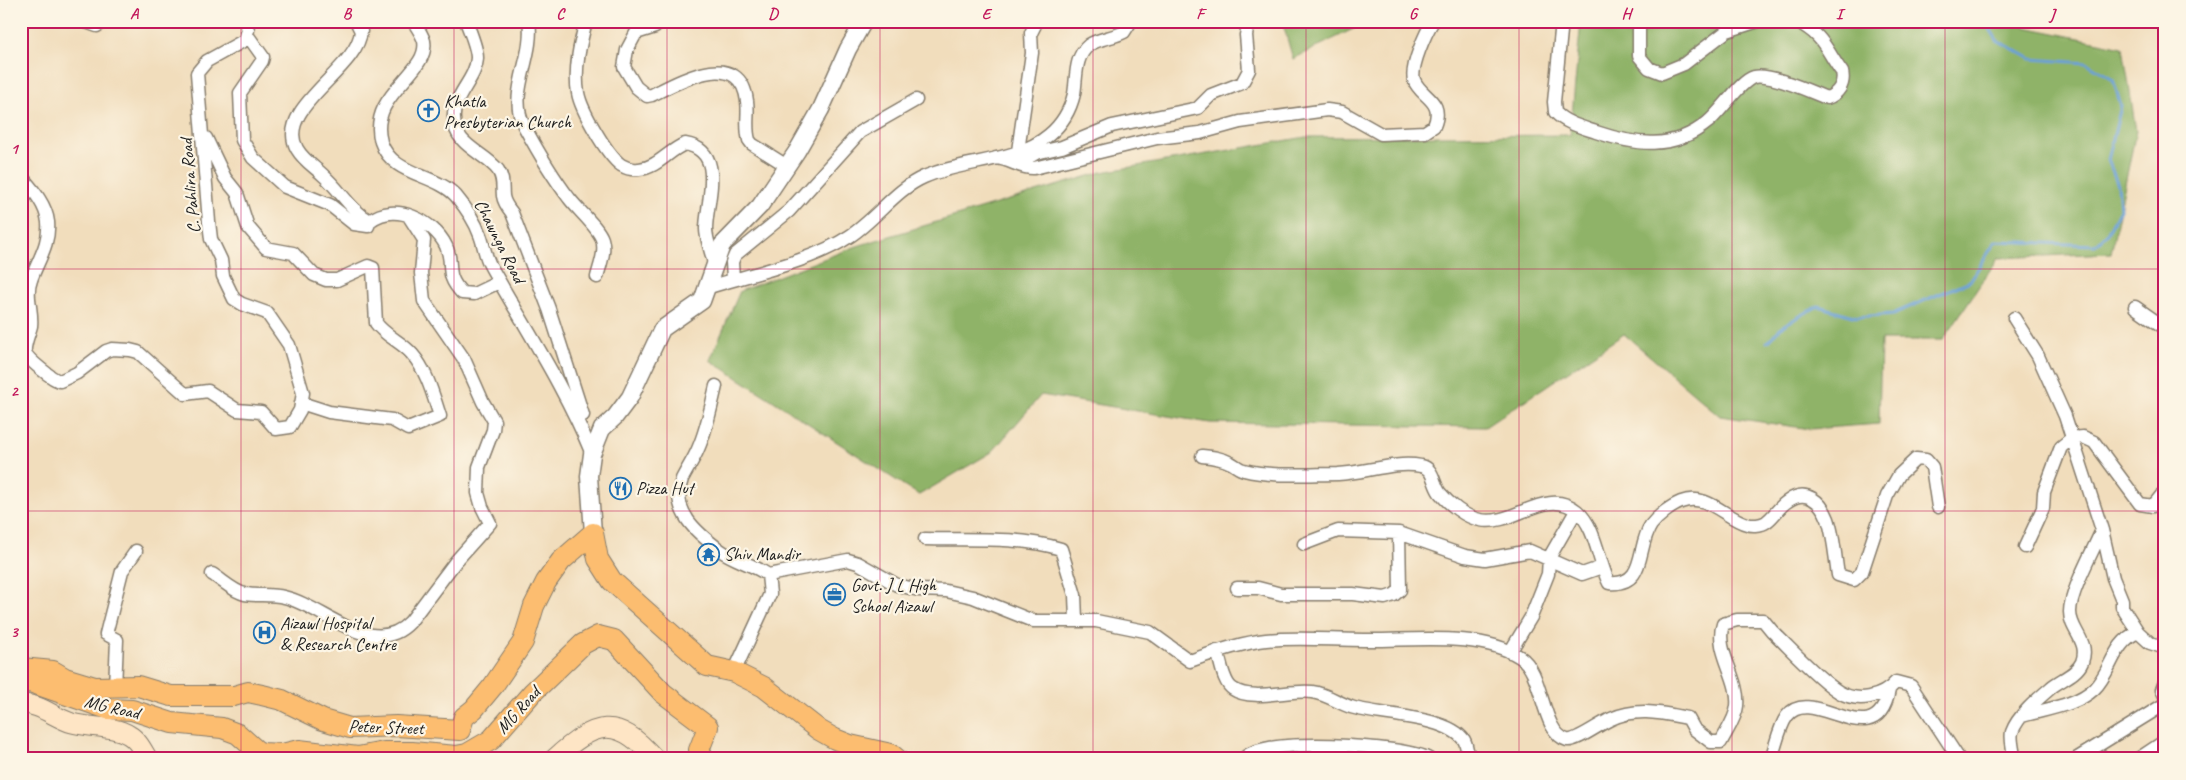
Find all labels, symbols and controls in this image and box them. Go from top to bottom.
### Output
text: A [130,4,140,24]
text: B [343,4,353,24]
text: C [556,4,566,24]
text: D [768,4,779,24]
text: E [982,4,993,24]
text: F [1196,4,1207,24]
text: G [1409,4,1419,24]
text: H [1621,4,1633,24]
text: I [1836,4,1846,24]
text: J [2048,4,2057,24]
place label: Khatla Presbyterian Church [444,90,572,133]
church icon: Khatla Presbyterian Church [416,99,440,123]
street label: C. Pahlira Road [175,135,205,234]
text: 1 [10,139,19,159]
street label: Chawnga Road [470,196,532,289]
text: 2 [10,381,19,401]
restaurant icon: Pizza Hut [608,476,632,500]
place label: Pizza Hut [636,477,697,499]
temple icon: Shiv Mandir [696,542,720,566]
place label: Shiv Mandir [724,543,802,565]
place label: Govt. J L High School Aizawl [851,574,937,617]
office icon: Govt. J L High School Aizawl [823,583,847,607]
place label: Aizawl Hospital & Research Centre [280,612,397,655]
hospital icon: Aizawl Hospital & Research Centre [252,621,276,645]
text: 3 [10,622,19,642]
street label: MG Road [491,680,547,738]
street label: MG Road [82,690,144,725]
street label: Peter Street [348,715,426,739]

